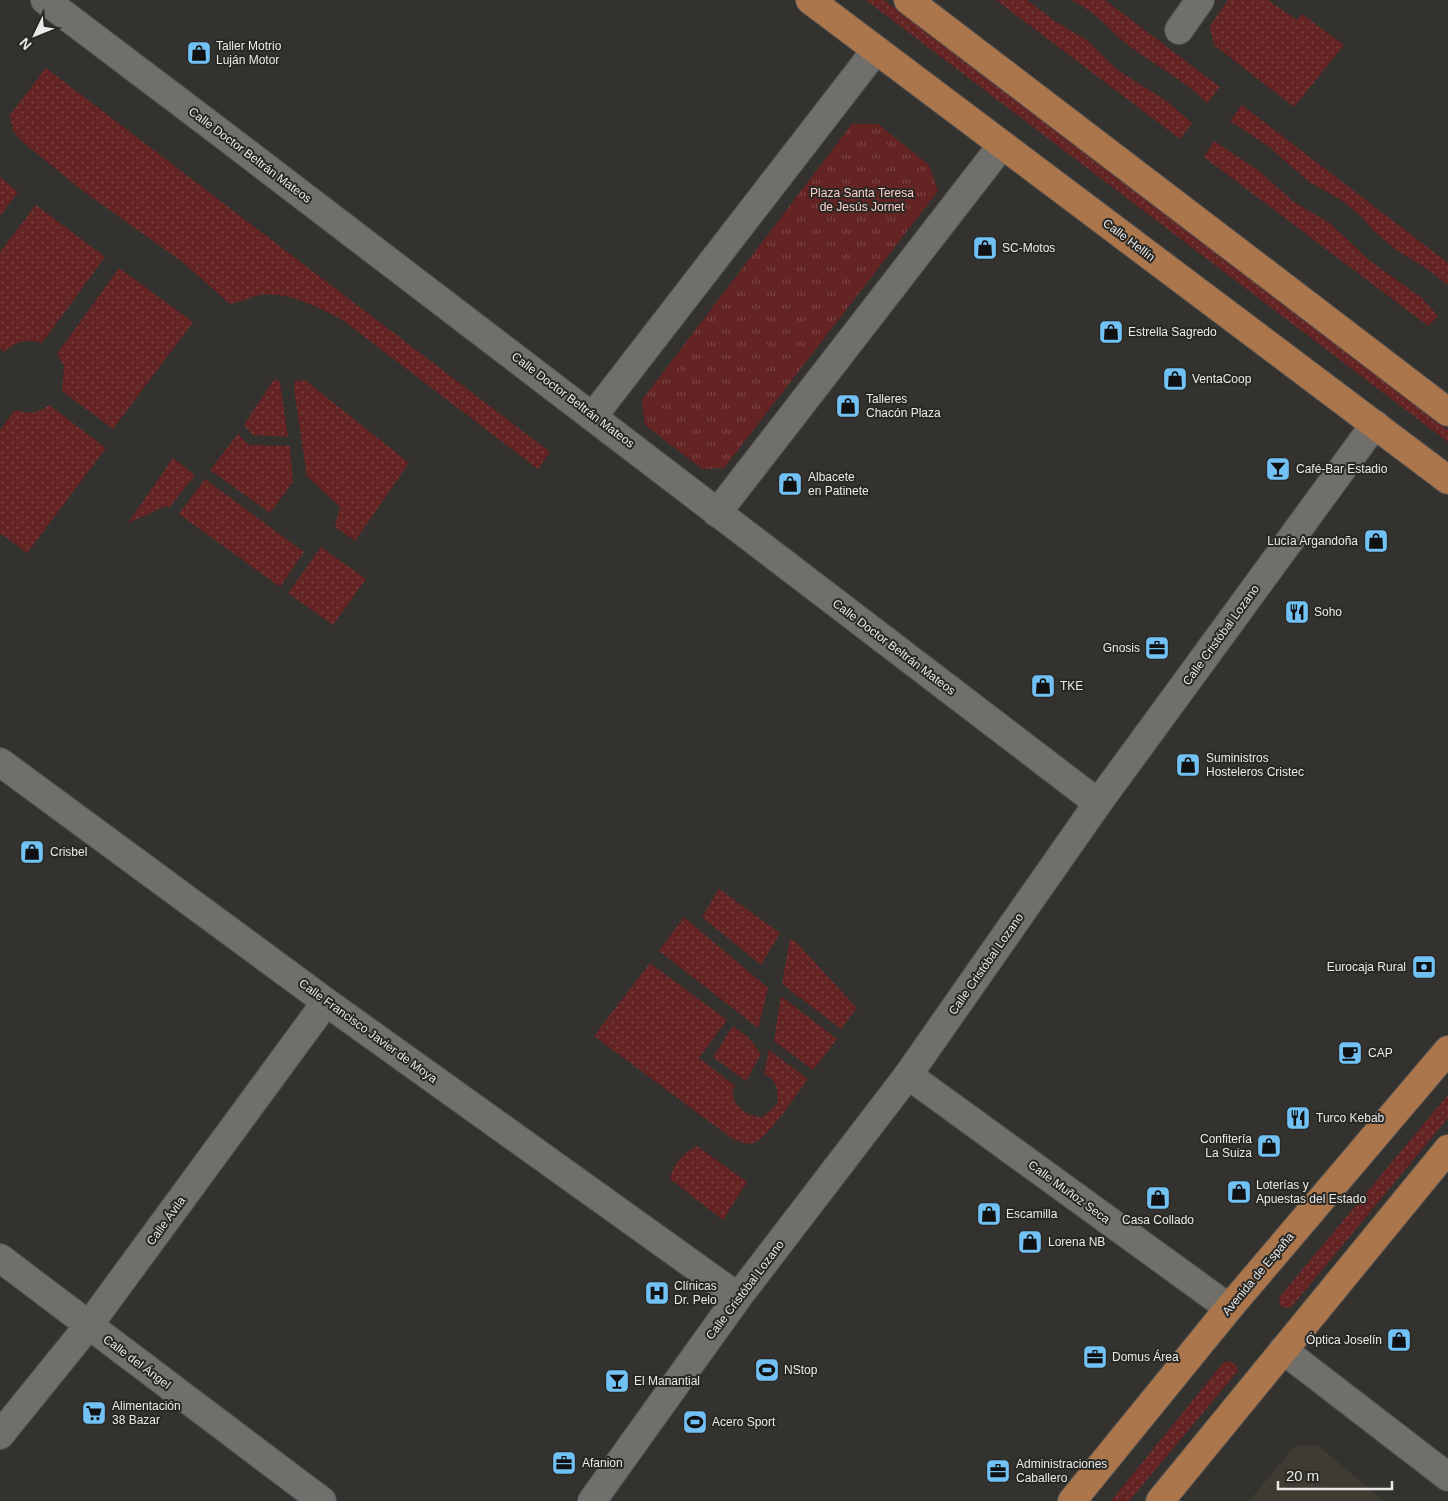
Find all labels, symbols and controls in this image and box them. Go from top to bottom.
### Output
north arrow [10,10,60,60]
text: N [16,35,35,53]
place label: Taller Motrio Luján Motor [216,39,282,67]
shop icon: Taller Motrio Luján Motor [186,40,212,66]
street label: Calle Doctor Beltrán Mateos [186,104,314,206]
park label: Plaza Santa Teresa de Jesús Jornet [810,186,914,214]
street label: Calle Hellín [1100,216,1158,264]
shop icon: SC-Motos [972,235,998,261]
place label: SC-Motos [1002,241,1055,255]
shop icon: Estrella Sagredo [1098,319,1124,345]
place label: Estrella Sagredo [1128,325,1217,339]
street label: Calle Doctor Beltrán Mateos [509,349,637,451]
shop icon: VentaCoop [1162,366,1188,392]
place label: VentaCoop [1192,372,1252,386]
place label: Talleres Chacón Plaza [866,392,941,420]
shop icon: Talleres Chacón Plaza [835,393,861,419]
bar icon: Café-Bar Estadio [1265,456,1291,482]
place label: Café-Bar Estadio [1296,462,1388,476]
place label: Albacete en Patinete [808,470,869,498]
shop icon: Albacete en Patinete [777,471,803,497]
shop icon: Lucía Argandoña [1363,528,1389,554]
place label: Lucía Argandoña [1267,534,1358,548]
street label: Calle Cristóbal Lozano [1180,582,1262,688]
street label: Calle Doctor Beltrán Mateos [830,596,958,698]
restaurant icon: Soho [1284,599,1310,625]
place label: Soho [1314,605,1342,619]
office icon: Gnosis [1144,635,1170,661]
place label: Gnosis [1103,641,1140,655]
shop icon: TKE [1030,673,1056,699]
place label: TKE [1060,679,1083,693]
place label: Suministros Hosteleros Cristec [1206,751,1304,779]
shop icon: Suministros Hosteleros Cristec [1175,752,1201,778]
shop icon: Crisbel [19,839,45,865]
place label: Crisbel [50,845,87,859]
street label: Calle Cristóbal Lozano [946,910,1027,1017]
bank icon: Eurocaja Rural [1411,954,1437,980]
place label: Eurocaja Rural [1327,960,1406,974]
street label: Calle Francisco Javier de Moya [296,976,440,1086]
cafe icon: CAP [1337,1040,1363,1066]
place label: CAP [1368,1046,1393,1060]
restaurant icon: Turco Kebab [1285,1105,1311,1131]
place label: Turco Kebab [1316,1111,1385,1125]
place label: Confitería La Suiza [1200,1132,1252,1160]
shop icon: Confitería La Suiza [1256,1133,1282,1159]
street label: Calle Muñoz Seca [1025,1158,1113,1226]
place label: Loterías y Apuestas del Estado [1256,1178,1366,1206]
shop icon: Loterías y Apuestas del Estado [1226,1179,1252,1205]
shop icon: Casa Collado [1145,1185,1171,1211]
street label: Calle Ávila [143,1193,189,1248]
shop icon: Escamilla [976,1201,1002,1227]
place label: Escamilla [1006,1207,1058,1221]
place label: Casa Collado [1122,1213,1194,1227]
shop icon: Lorena NB [1017,1229,1043,1255]
street label: Avenida de España [1219,1229,1297,1318]
place label: Lorena NB [1048,1235,1105,1249]
street label: Calle Cristóbal Lozano [703,1237,787,1342]
place label: Clínicas Dr. Pelo [674,1279,717,1307]
hospital icon: Clínicas Dr. Pelo [644,1280,670,1306]
shop icon: Óptica Joselín [1386,1327,1412,1353]
street label: Calle del Ángel [101,1331,174,1392]
place label: Óptica Joselín [1306,1332,1382,1347]
office icon: Domus Área [1082,1344,1108,1370]
place label: Domus Área [1112,1349,1179,1364]
sports icon: NStop [754,1357,780,1383]
place label: NStop [784,1363,818,1377]
bar icon: El Manantial [604,1368,630,1394]
place label: El Manantial [634,1374,700,1388]
place label: Alimentación 38 Bazar [112,1399,181,1427]
supermarket icon: Alimentación 38 Bazar [81,1400,107,1426]
sports icon: Acero Sport [682,1409,708,1435]
place label: Acero Sport [712,1415,776,1429]
office icon: Afanion [551,1450,577,1476]
place label: Afanion [582,1456,623,1470]
place label: Administraciones Caballero [1016,1457,1107,1485]
office icon: Administraciones Caballero [985,1458,1011,1484]
scale bar [1278,1458,1392,1490]
text: 20 m [1286,1467,1319,1484]

